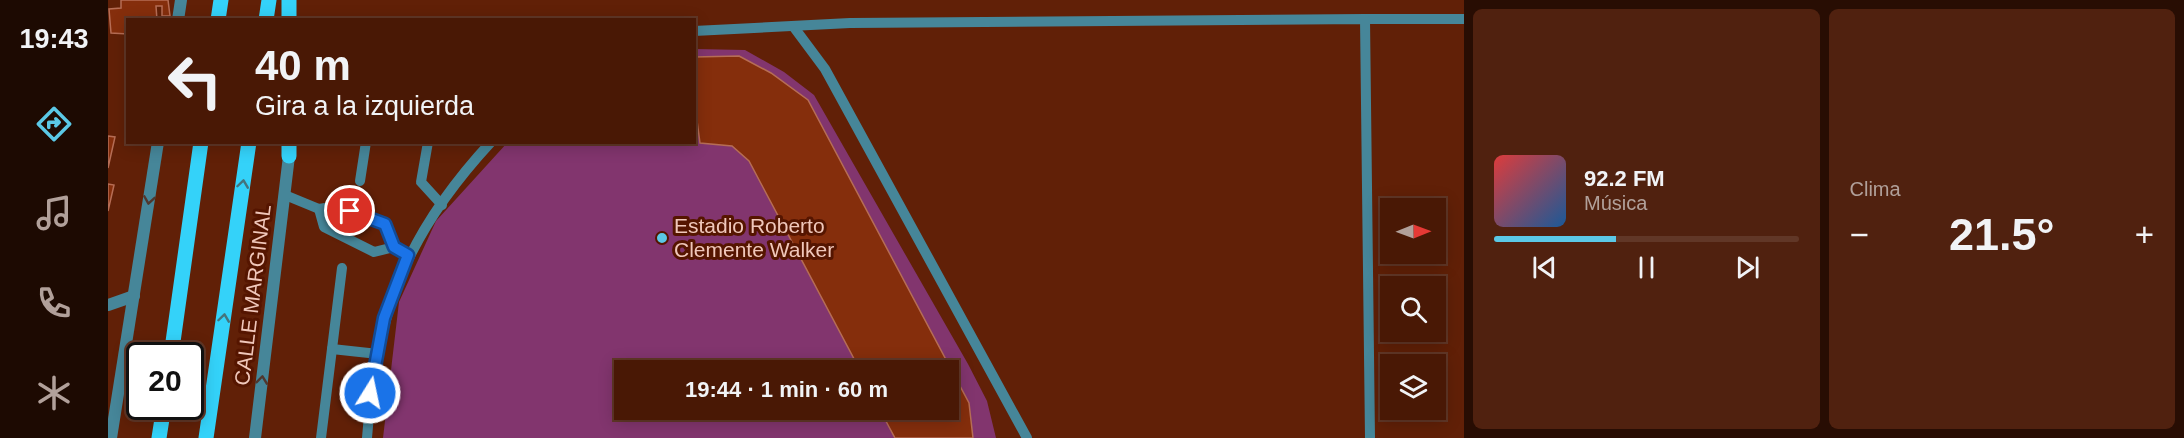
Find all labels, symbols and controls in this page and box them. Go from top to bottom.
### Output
text: 19:43 [19,24,89,54]
icon: left [156,42,234,120]
text: 40 m [255,42,351,89]
text: Gira a la izquierda [255,91,474,121]
icon: directions [33,103,75,145]
text: 92.2 FM [1584,166,1665,191]
text: Clima [1850,178,1901,200]
one-way arrow [236,180,248,189]
pin [324,185,375,236]
icon: music [33,192,75,234]
text: Música [1584,192,1647,214]
icon: arrive [333,194,366,227]
one-way arrow [144,196,156,205]
north arrow [1380,198,1446,264]
map controls [1380,198,1446,420]
street label: CALLE MARGINAL [230,203,275,387]
text: 21.5° [1949,209,2055,260]
place label: Estadio Roberto Clemente Walker [674,214,834,261]
text: − [1850,216,1869,253]
text: + [2135,216,2154,253]
marker: Estadio Roberto Clemente Walker [655,231,669,245]
icon: previous [1528,251,1561,284]
icon: pause [1630,251,1663,284]
icon: next [1731,251,1764,284]
button: search [1380,276,1446,342]
icon: phone [33,282,75,324]
one-way arrow [217,313,229,322]
speed limit sign: 20 [126,342,204,420]
button: layers [1380,354,1446,420]
position arrow [338,361,402,425]
icon: climate [33,372,75,414]
one-way arrow [255,375,268,385]
text: 19:44 · 1 min · 60 m [685,377,888,402]

